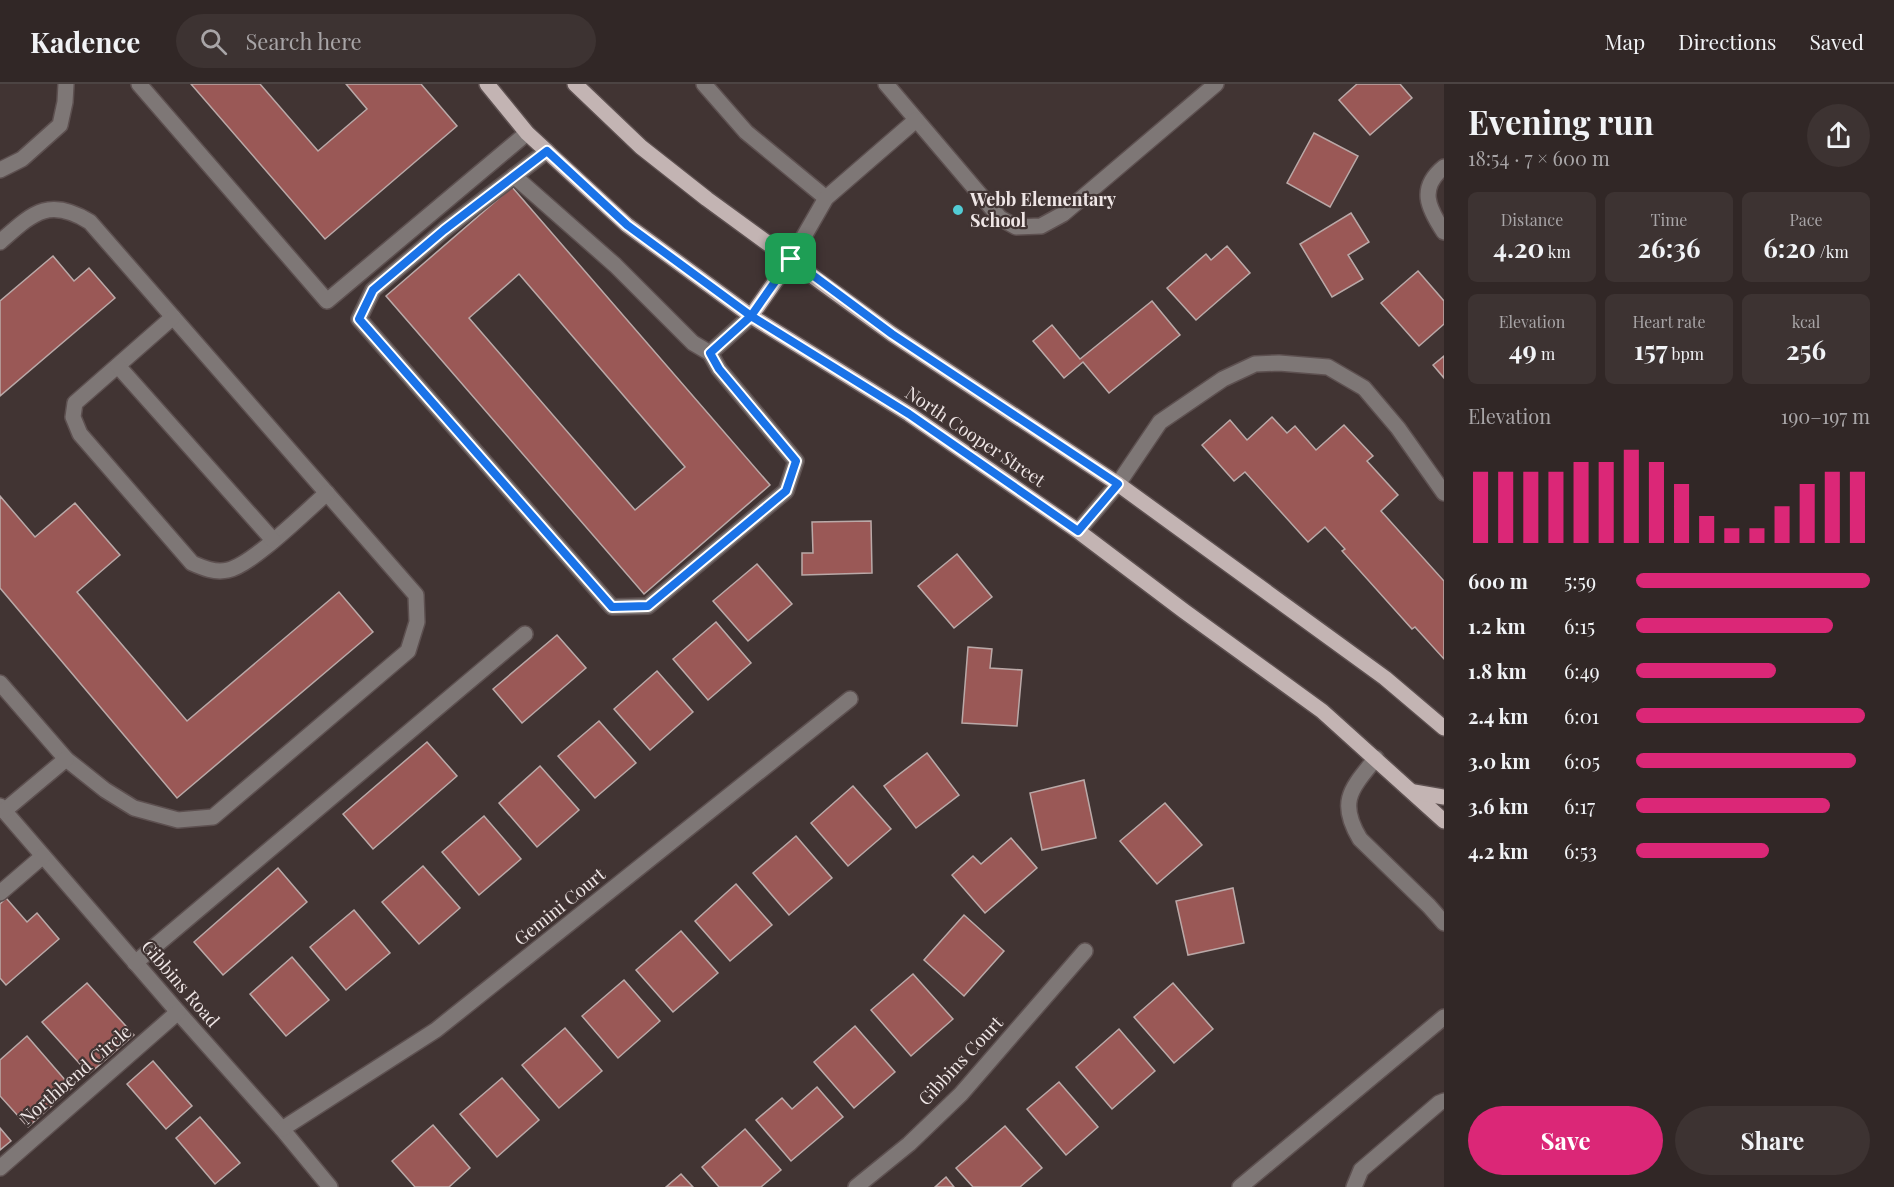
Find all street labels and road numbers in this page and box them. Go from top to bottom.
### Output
street label: North Cooper Street [901,380,1051,492]
street label: Gemini Court [509,862,610,950]
street label: Gibbins Road [136,935,225,1032]
street label: Gibbins Court [913,1010,1008,1110]
street label: Northbend Circle [15,1019,136,1129]

